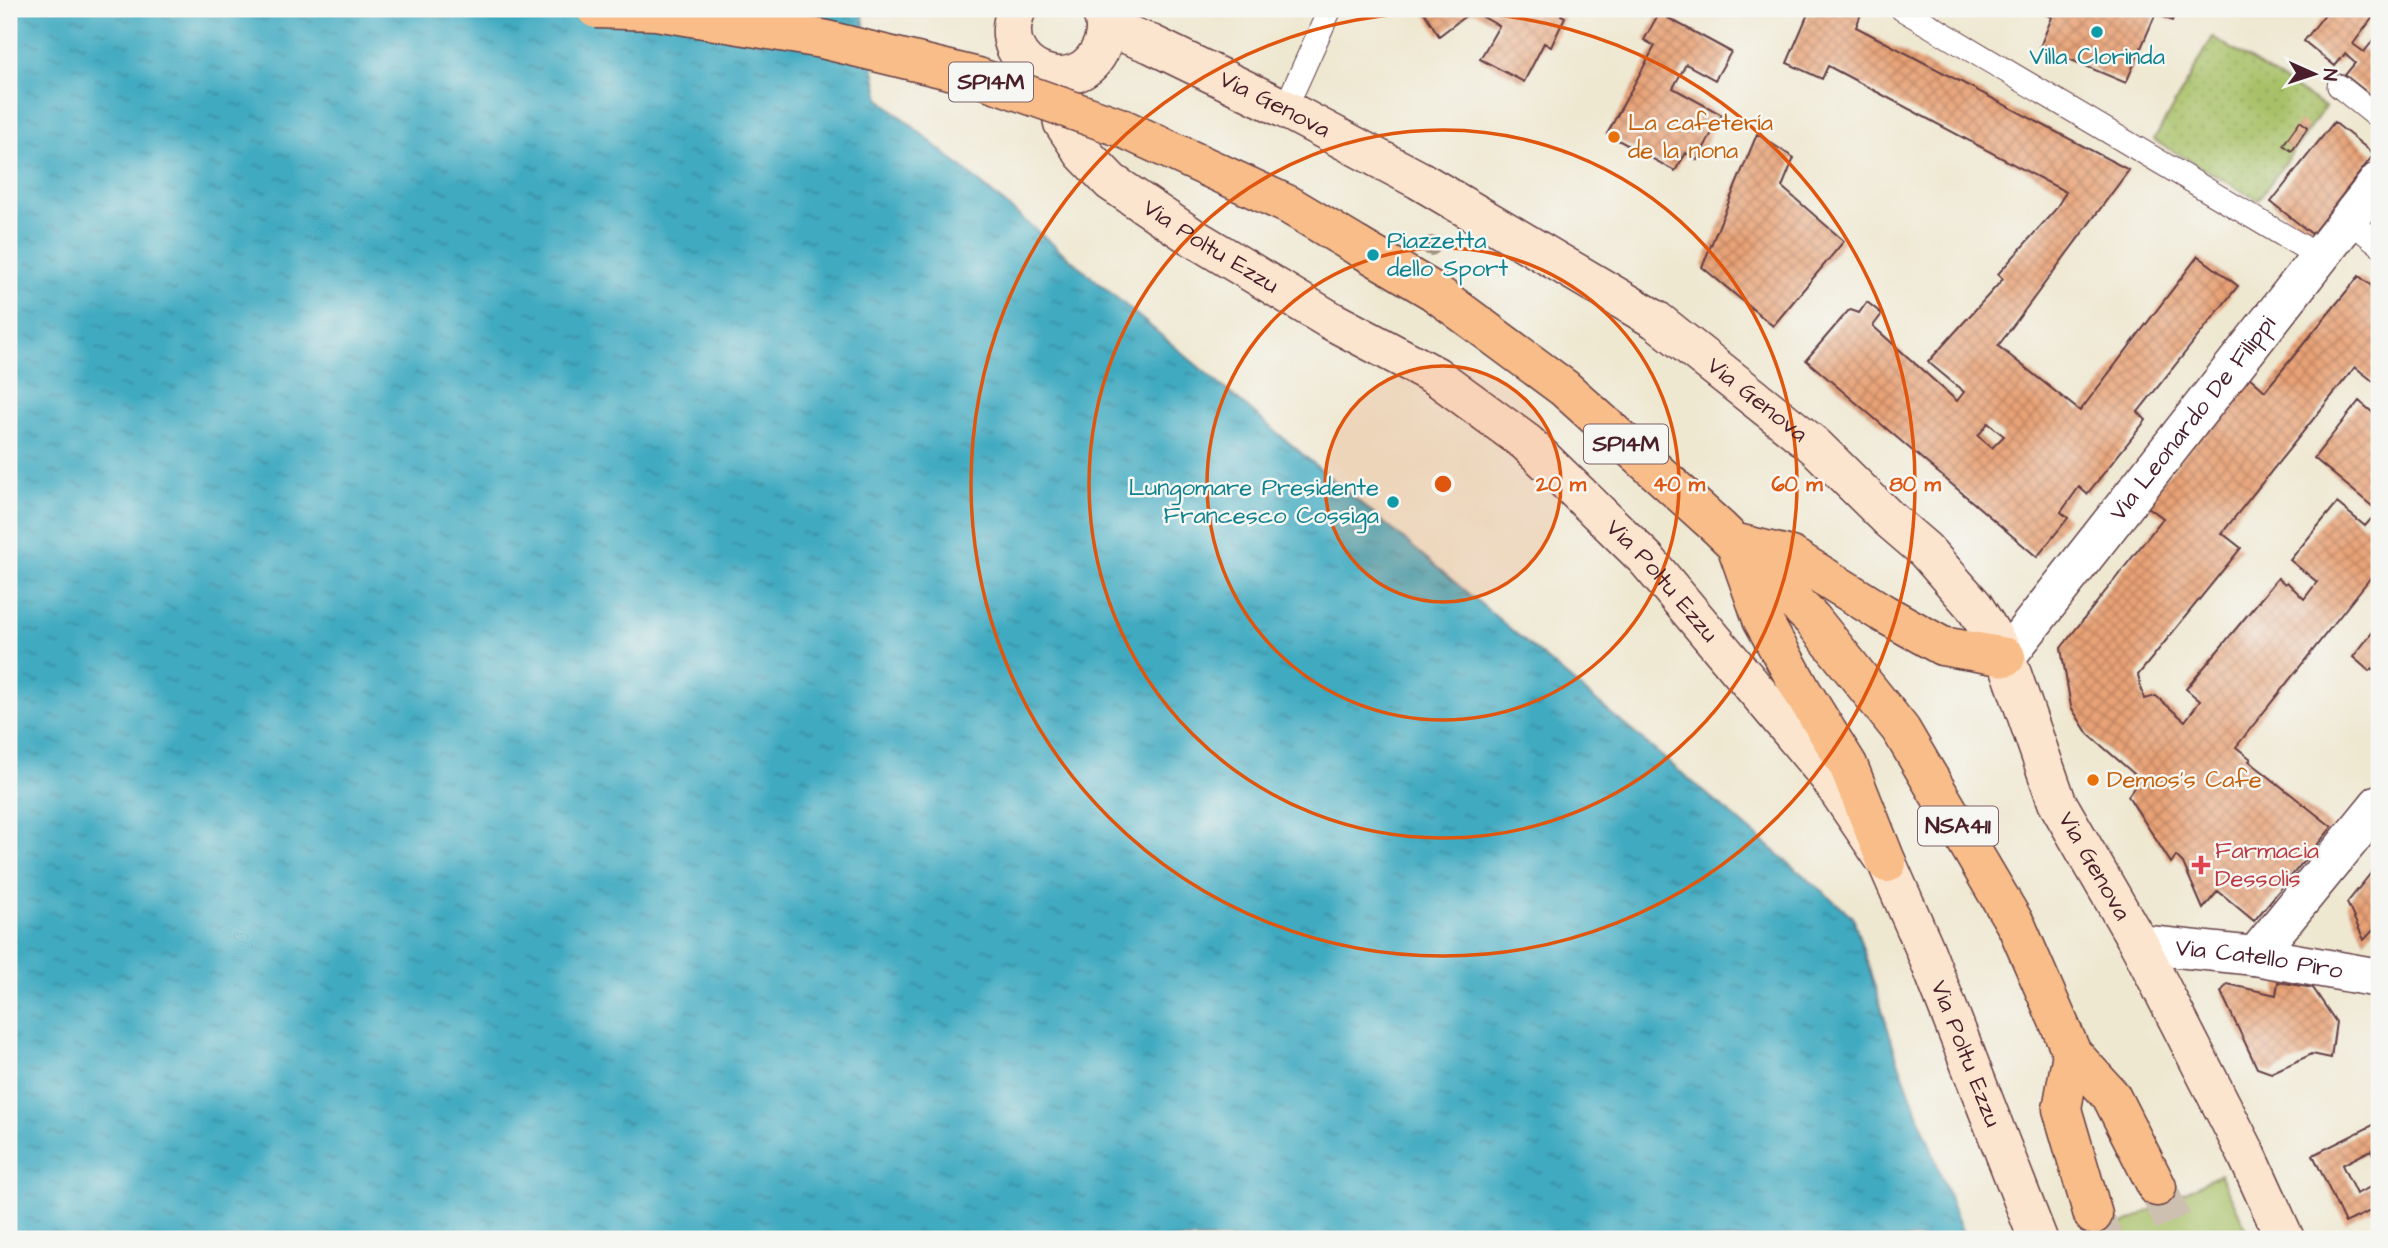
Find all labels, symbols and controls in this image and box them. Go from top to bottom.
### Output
marker: Villa Clorinda [2089,24,2105,40]
north arrow [2280,38,2350,108]
place label: Villa Clorinda [2029,40,2165,74]
road number: SP14M [949,62,1033,102]
street label: Via Genova [1213,63,1336,147]
text: N [2316,68,2343,82]
place label: La cafetería de la nona [1628,106,1773,168]
marker: La cafetería de la nona [1606,129,1622,145]
street label: Via Poltu Ezzu [1136,191,1285,302]
place label: Piazzetta dello Sport [1387,224,1508,286]
marker: Piazzetta dello Sport [1365,247,1381,263]
street label: Via Leonardo De Filippi [2102,308,2284,528]
street label: Via Genova [1699,349,1815,451]
road number: SP14M [1584,424,1668,464]
text: 20 m [1535,470,1587,499]
text: 40 m [1653,470,1706,499]
text: 60 m [1771,470,1823,499]
text: 80 m [1889,470,1941,499]
place label: Lungomare Presidente Francesco Cossiga [1128,471,1379,534]
centre of rings [1431,472,1455,496]
marker: Lungomare Presidente Francesco Cossiga [1385,494,1401,510]
street label: Via Poltu Ezzu [1598,511,1726,650]
place label: Demos's Cafe [2107,763,2262,797]
marker: Demos's Cafe [2085,772,2101,788]
road number: NSA411 [1918,806,1998,846]
street label: Via Genova [2049,806,2139,927]
place label: Farmacia Dessolis [2215,834,2319,896]
marker: Farmacia Dessolis [2193,857,2209,873]
street label: Via Catello Piro [2174,931,2346,988]
street label: Via Poltu Ezzu [1922,976,2010,1132]

